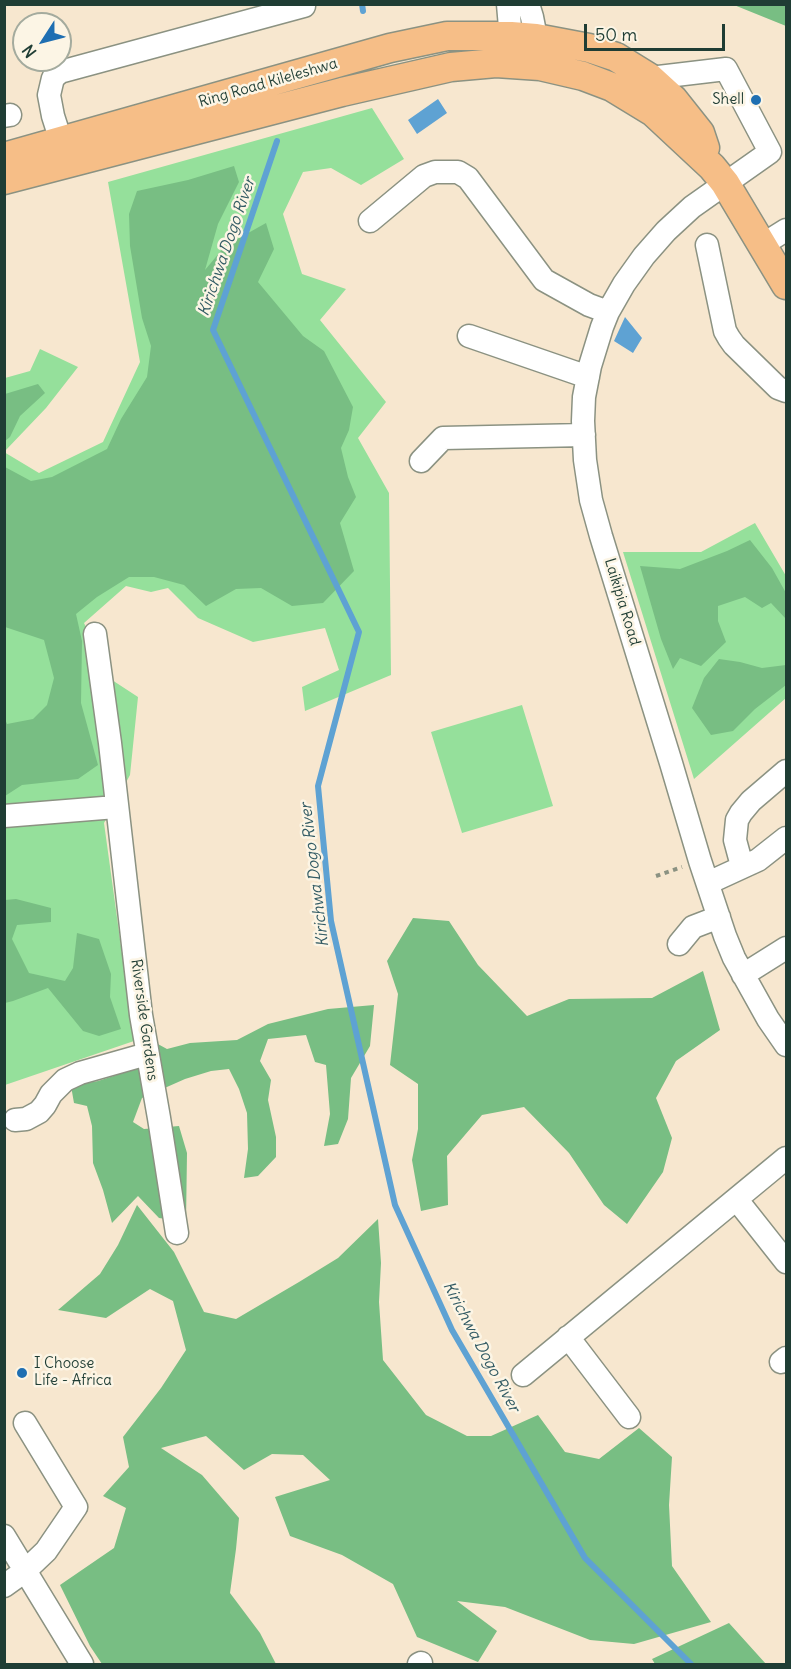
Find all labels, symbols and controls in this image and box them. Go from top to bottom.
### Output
north arrow [12,12,72,72]
scale bar [587,12,728,50]
text: 50 m [595,23,637,46]
text: N [18,41,40,62]
street label: Ring Road Kileleshwa [197,55,339,111]
place label: Shell [712,91,744,109]
marker: Shell [749,93,763,107]
water label: Kirichwa Dogo River [194,175,260,319]
street label: Laikipia Road [600,556,644,648]
water label: Kirichwa Dogo River [297,802,333,948]
street label: Riverside Gardens [127,958,161,1082]
water label: Kirichwa Dogo River [438,1278,524,1416]
place label: I Choose Life - Africa [34,1355,112,1390]
marker: I Choose Life - Africa [15,1366,29,1380]

